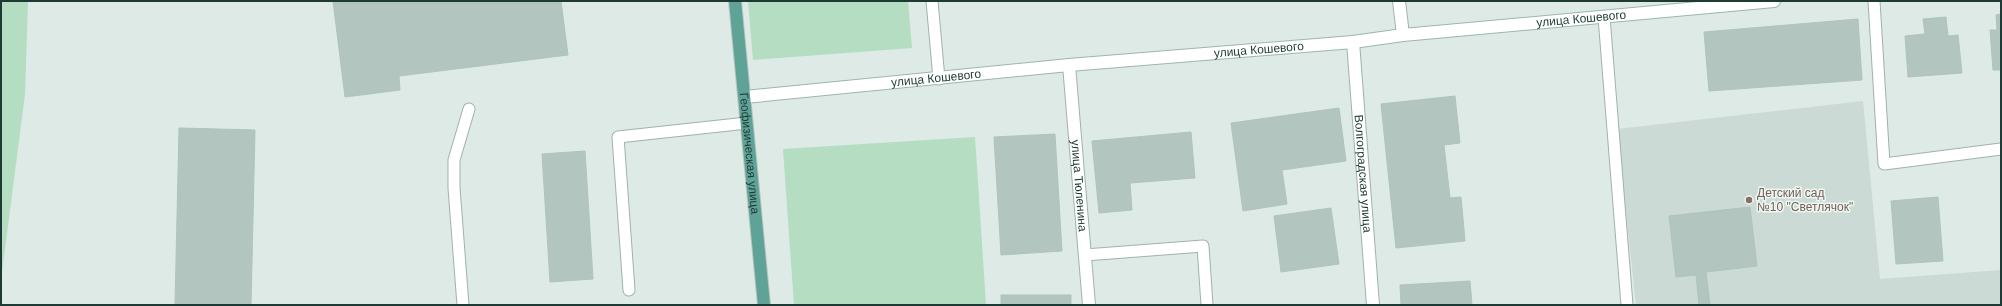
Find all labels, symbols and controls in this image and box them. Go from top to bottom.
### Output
street label: улица Кошевого [1536,8,1627,30]
street label: улица Кошевого [1213,39,1305,60]
street label: улица Кошевого [891,67,982,90]
street label: Геофизическая улица [737,92,762,215]
street label: Волгоградская улица [1352,114,1374,233]
street label: улица Тюленина [1068,139,1090,232]
place label: Детский сад №10 "Светлячок" [1757,186,1853,214]
marker: Детский сад №10 "Светлячок" [1744,195,1754,205]

